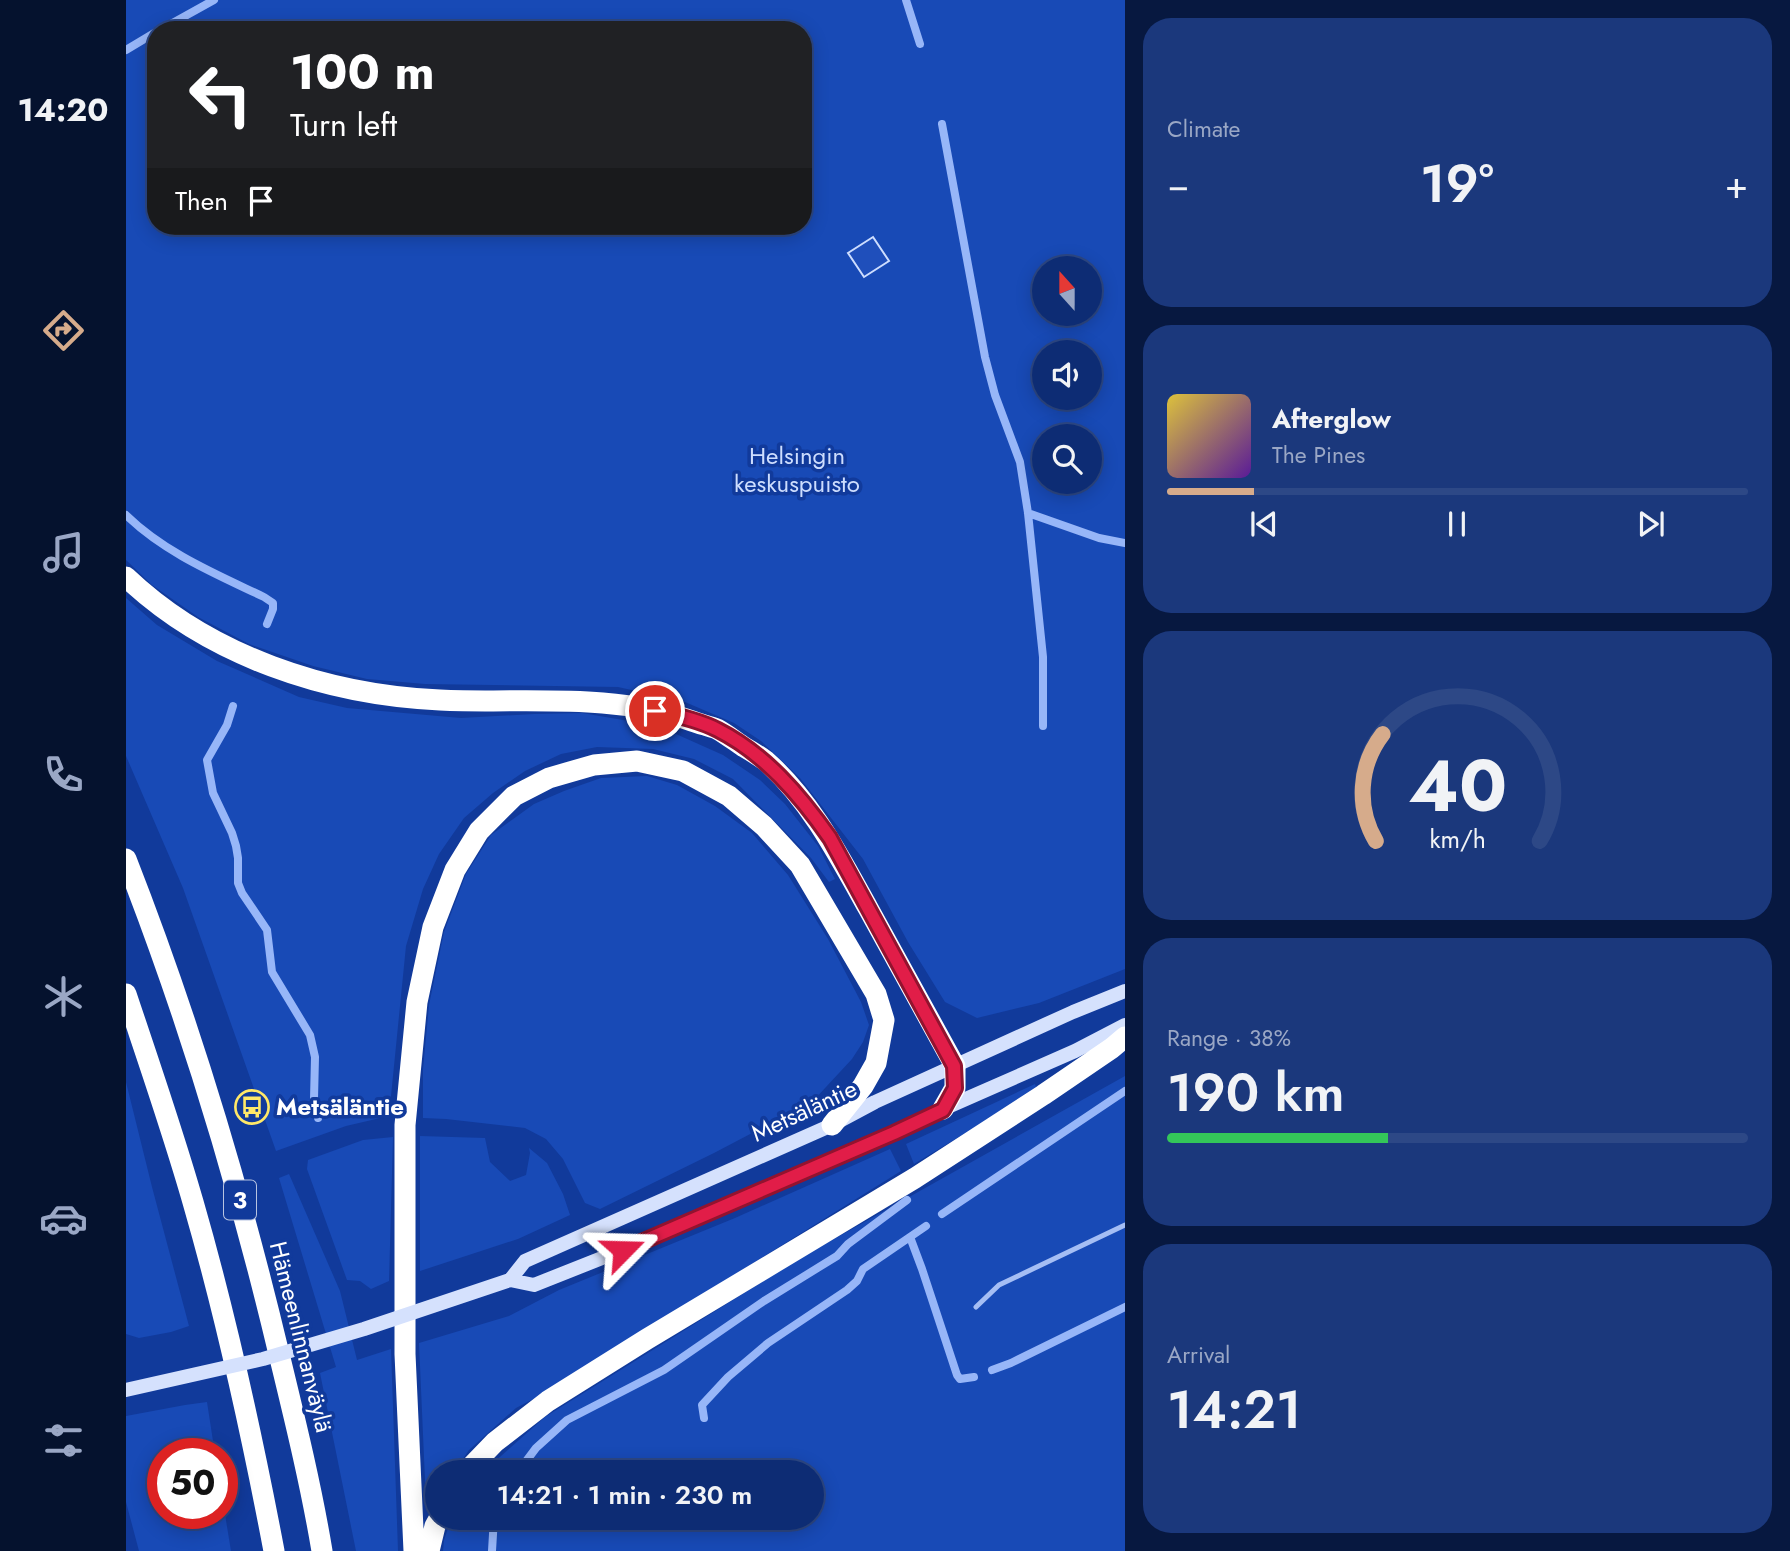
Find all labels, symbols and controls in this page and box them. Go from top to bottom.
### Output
text: 100 m [290,37,435,107]
icon: left [175,49,266,140]
text: 14:20 [17,87,109,133]
text: Turn left [290,102,397,148]
text: Climate [1167,112,1240,146]
text: 19° [1420,146,1494,222]
text: − [1167,157,1189,212]
text: + [1725,157,1748,212]
text: Then [175,182,228,220]
icon: arrive [242,182,280,220]
north arrow [1032,256,1102,326]
map controls [1032,256,1102,494]
icon: directions [39,306,88,355]
button: sound [1032,340,1102,410]
text: Afterglow [1272,400,1391,438]
button: search [1032,424,1102,494]
park label: Helsingin keskuspuisto [734,438,860,501]
text: The Pines [1272,438,1365,472]
icon: previous [1245,505,1283,543]
icon: pause [1438,505,1476,543]
icon: next [1632,505,1670,543]
icon: music [39,528,88,577]
pin [625,681,685,741]
icon: arrive [636,692,674,730]
text: 40 [1408,734,1507,839]
icon: phone [39,750,88,799]
text: km/h [1429,821,1486,857]
icon: climate [39,972,88,1021]
text: Range · 38% [1167,1021,1291,1055]
text: 190 km [1167,1055,1345,1131]
street label: Metsäläntie [745,1071,862,1150]
bus stop icon: Metsäläntie [233,1088,271,1126]
place label: Metsäläntie [276,1089,404,1124]
road number: 3 [224,1180,256,1219]
icon: car [39,1194,88,1243]
position arrow [586,1213,660,1287]
street label: Hämeenlinnanväylä [261,1238,342,1436]
text: Arrival [1167,1338,1230,1372]
text: 14:21 [1167,1372,1302,1448]
icon: filters [39,1416,88,1465]
speed limit sign: 50 [147,1438,238,1529]
text: 14:21 · 1 min · 230 m [497,1476,752,1514]

